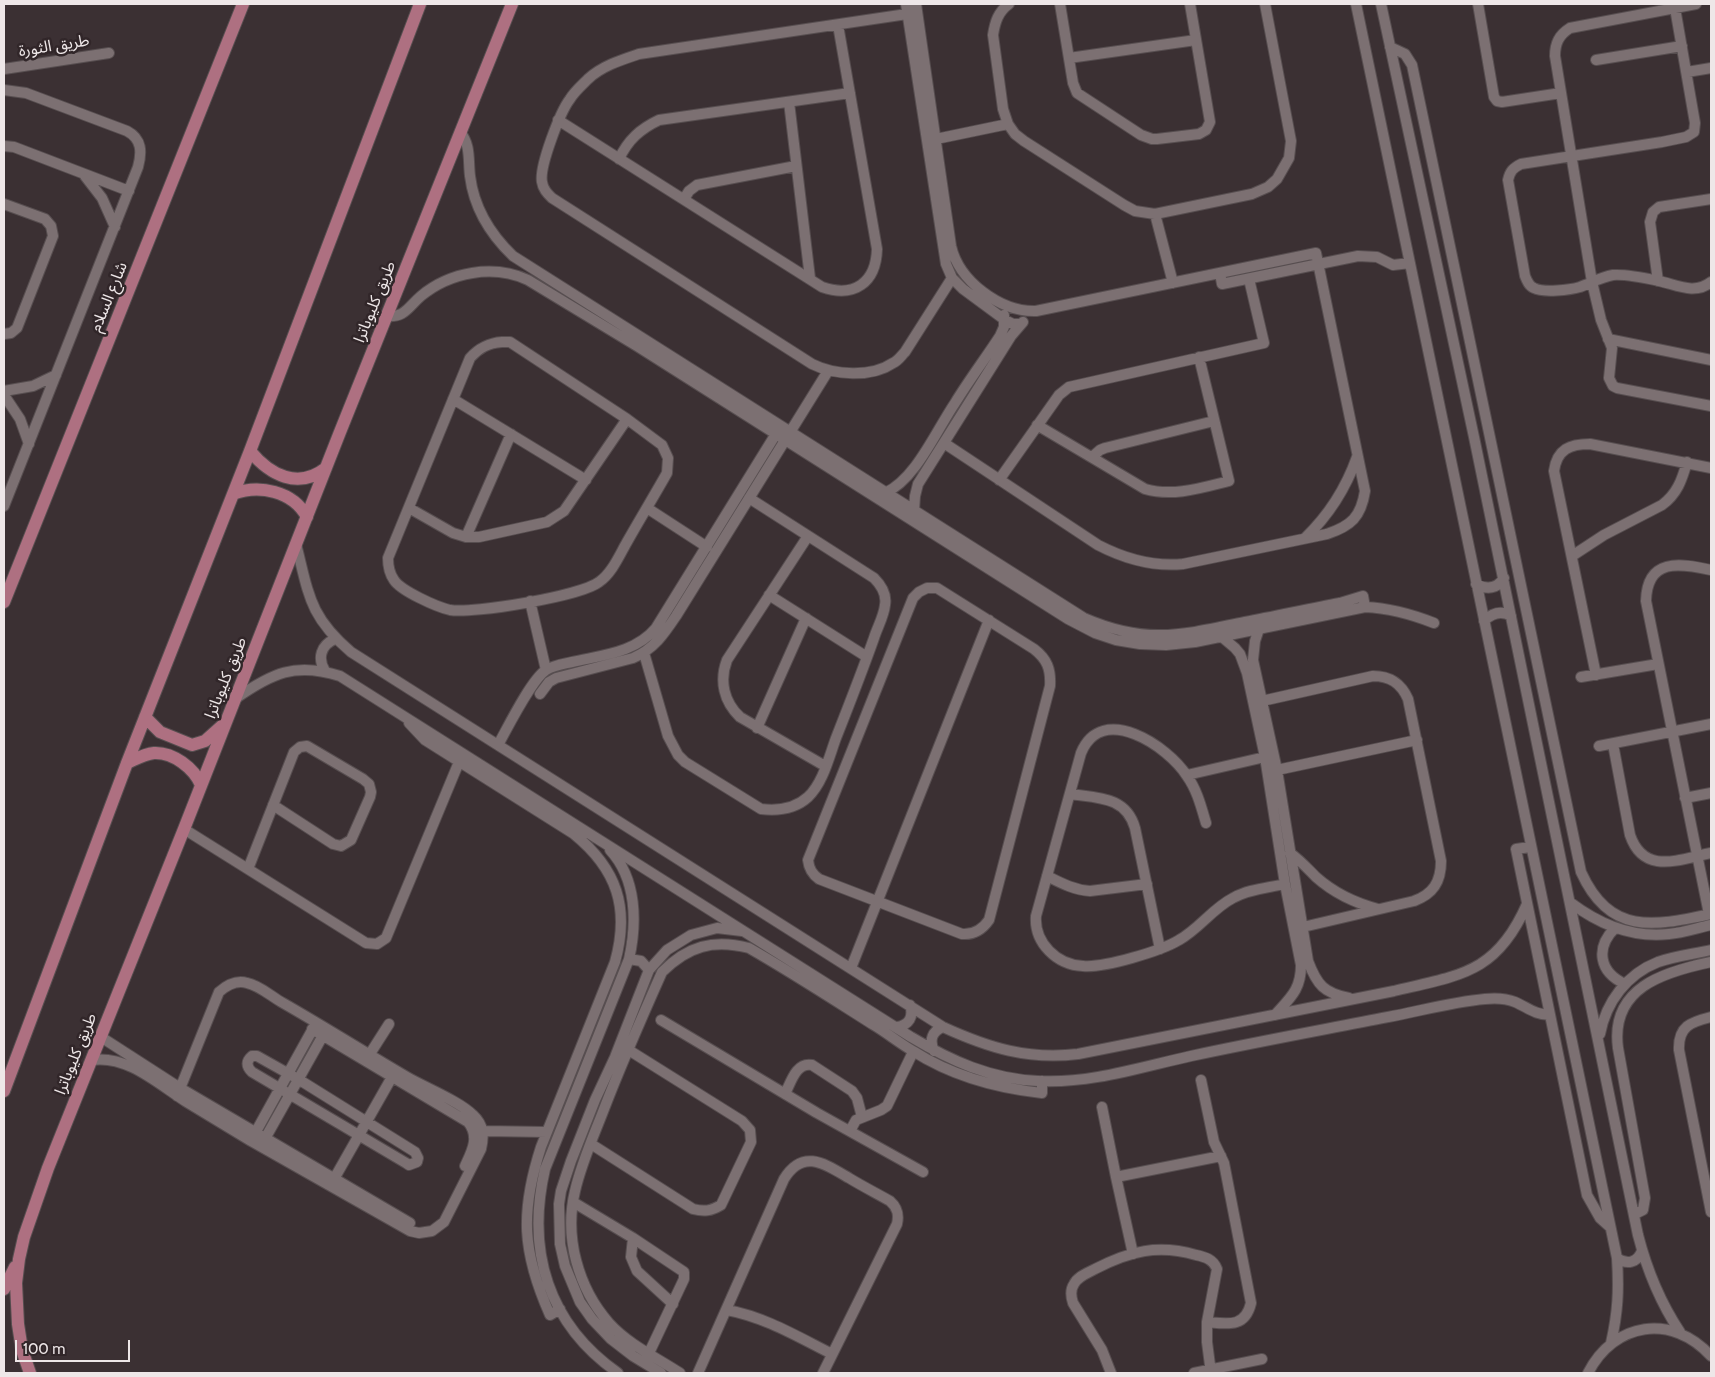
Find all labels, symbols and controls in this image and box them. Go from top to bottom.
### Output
street label: طريق الثورة [17,31,91,61]
street label: طريق كليوباترا [350,258,400,346]
street label: شارع السلام [86,259,132,335]
street label: طريق كليوباترا [201,634,251,722]
street label: طريق كليوباترا [51,1010,101,1098]
scale bar [18,1330,132,1362]
text: 100 m [23,1340,65,1358]

